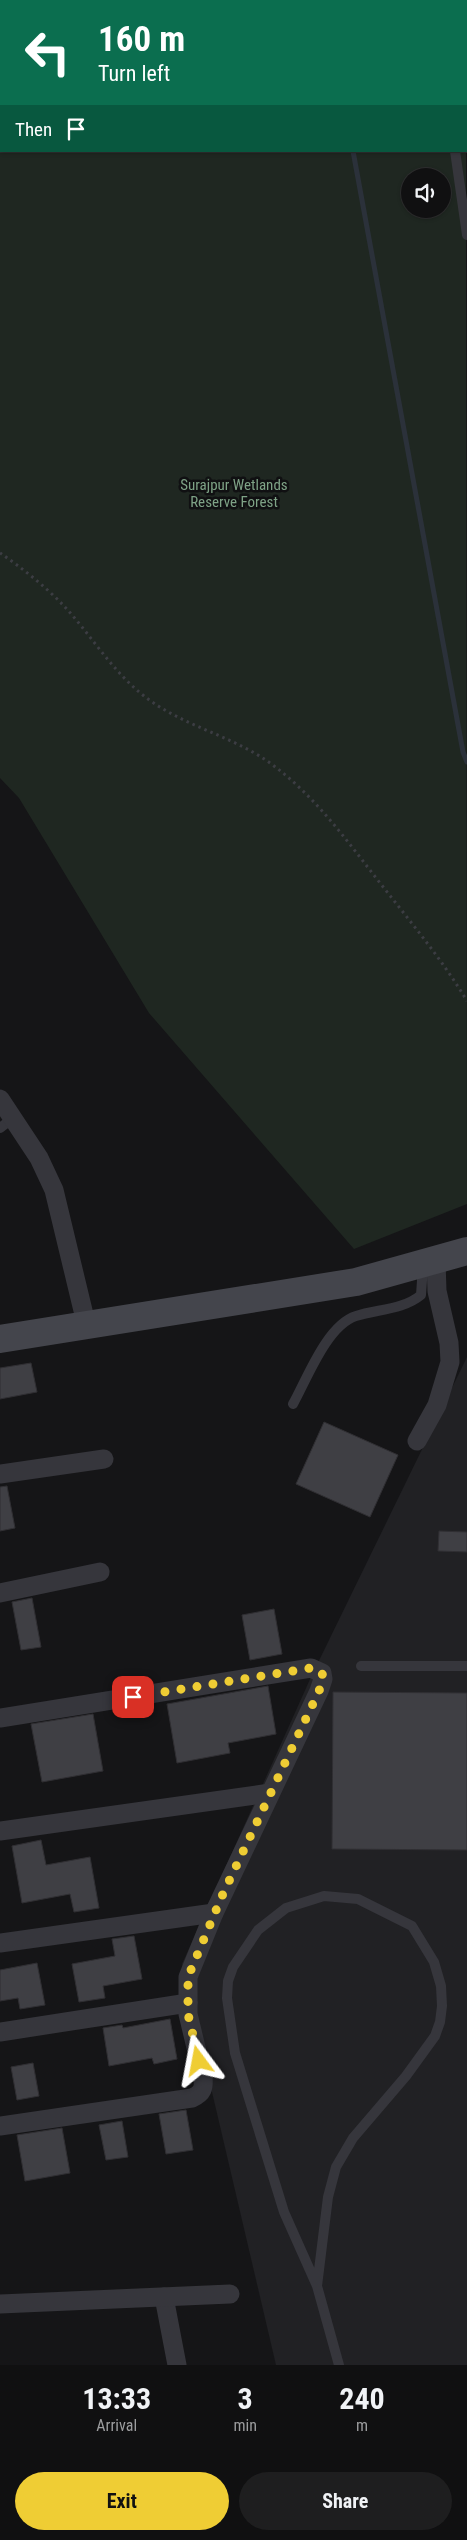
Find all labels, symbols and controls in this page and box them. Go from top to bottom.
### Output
text: 160 m [98,19,185,60]
icon: left [15,20,80,85]
text: Turn left [98,61,170,86]
icon: arrive [62,115,90,143]
text: Then [15,118,52,141]
map controls [401,168,451,218]
button: sound [401,168,451,218]
park label: Surajpur Wetlands Reserve Forest [180,476,288,511]
pin [112,1676,154,1718]
icon: arrive [119,1683,147,1711]
position arrow [172,2034,224,2086]
text: 13:33 [82,2381,151,2416]
text: 3 [238,2381,253,2416]
text: 240 [339,2381,385,2416]
text: Arrival [96,2416,137,2435]
text: min [233,2416,257,2435]
text: m [356,2416,368,2435]
button: Exit [15,2472,229,2530]
button: Share [239,2472,452,2530]

